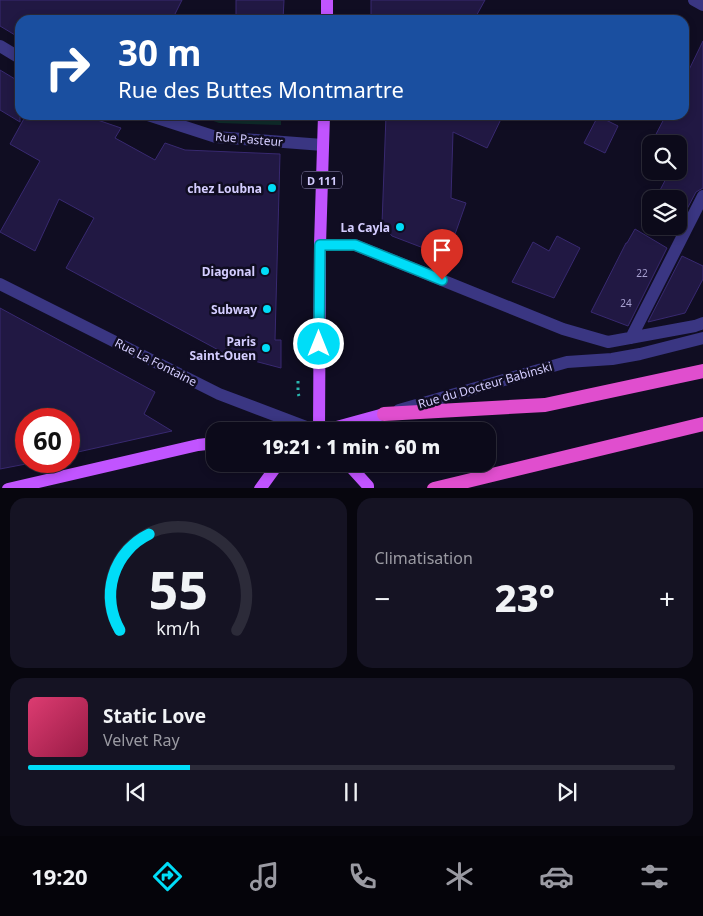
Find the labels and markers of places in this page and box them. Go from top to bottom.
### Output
place label: chez Loubna [187,180,262,197]
marker: chez Loubna [266,182,278,194]
place label: La Cayla [340,219,390,236]
marker: La Cayla [394,221,406,233]
pin [421,229,463,280]
place label: Diagonal [202,263,255,280]
marker: Diagonal [259,265,271,277]
place label: Subway [211,301,257,318]
marker: Subway [261,303,273,315]
place label: Paris Saint-Ouen [190,333,256,364]
marker: Paris Saint-Ouen [260,342,272,354]

